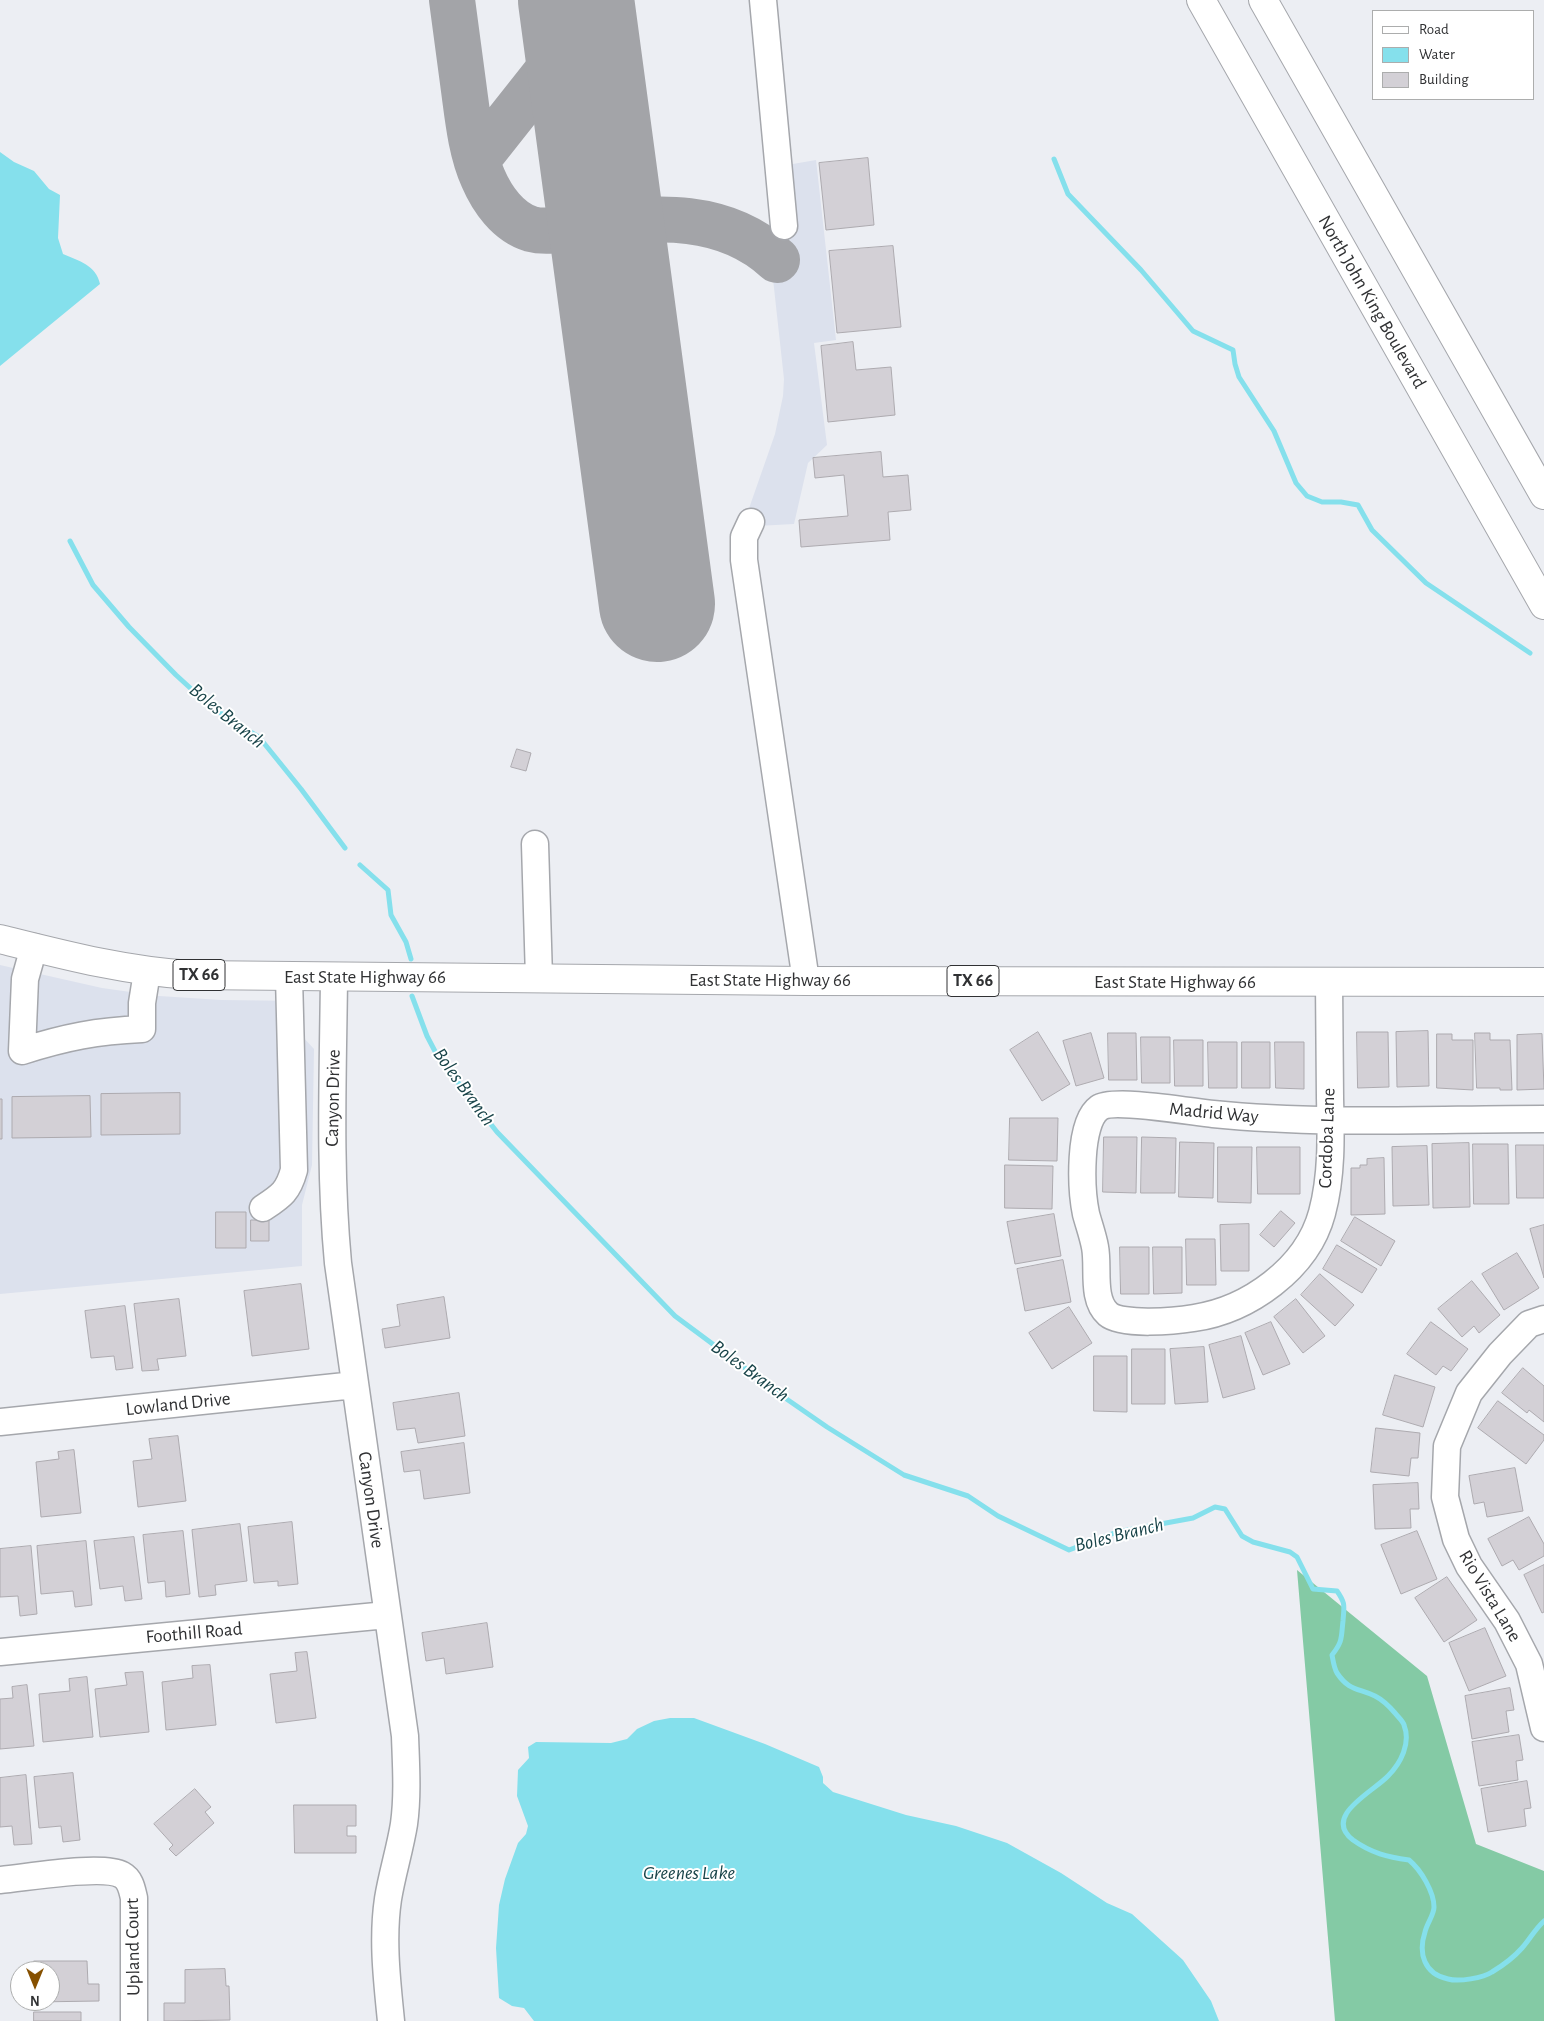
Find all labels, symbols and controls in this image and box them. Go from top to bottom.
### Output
legend [1372,10,1534,100]
text: Road [1419,22,1449,37]
text: Water [1419,47,1455,62]
text: Building [1419,72,1469,87]
street label: North John King Boulevard [1313,211,1431,393]
water label: Boles Branch [184,678,270,754]
road number: TX 66 [173,960,225,990]
street label: East State Highway 66 [284,966,446,988]
road number: TX 66 [947,966,999,996]
street label: East State Highway 66 [689,969,851,991]
street label: East State Highway 66 [1094,971,1256,993]
water label: Boles Branch [428,1043,500,1131]
street label: Canyon Drive [321,1049,345,1147]
street label: Cordoba Lane [1314,1087,1340,1189]
street label: Madrid Way [1168,1098,1260,1128]
water label: Boles Branch [706,1335,794,1407]
street label: Lowland Drive [125,1387,231,1421]
street label: Canyon Drive [353,1450,389,1550]
water label: Boles Branch [1072,1512,1166,1558]
street label: Rio Vista Lane [1454,1546,1526,1646]
street label: Foothill Road [145,1617,243,1649]
water label: Greenes Lake [643,1861,735,1885]
street label: Upland Court [121,1898,145,1996]
north arrow [10,1961,60,2011]
text: N [30,1993,40,2007]

